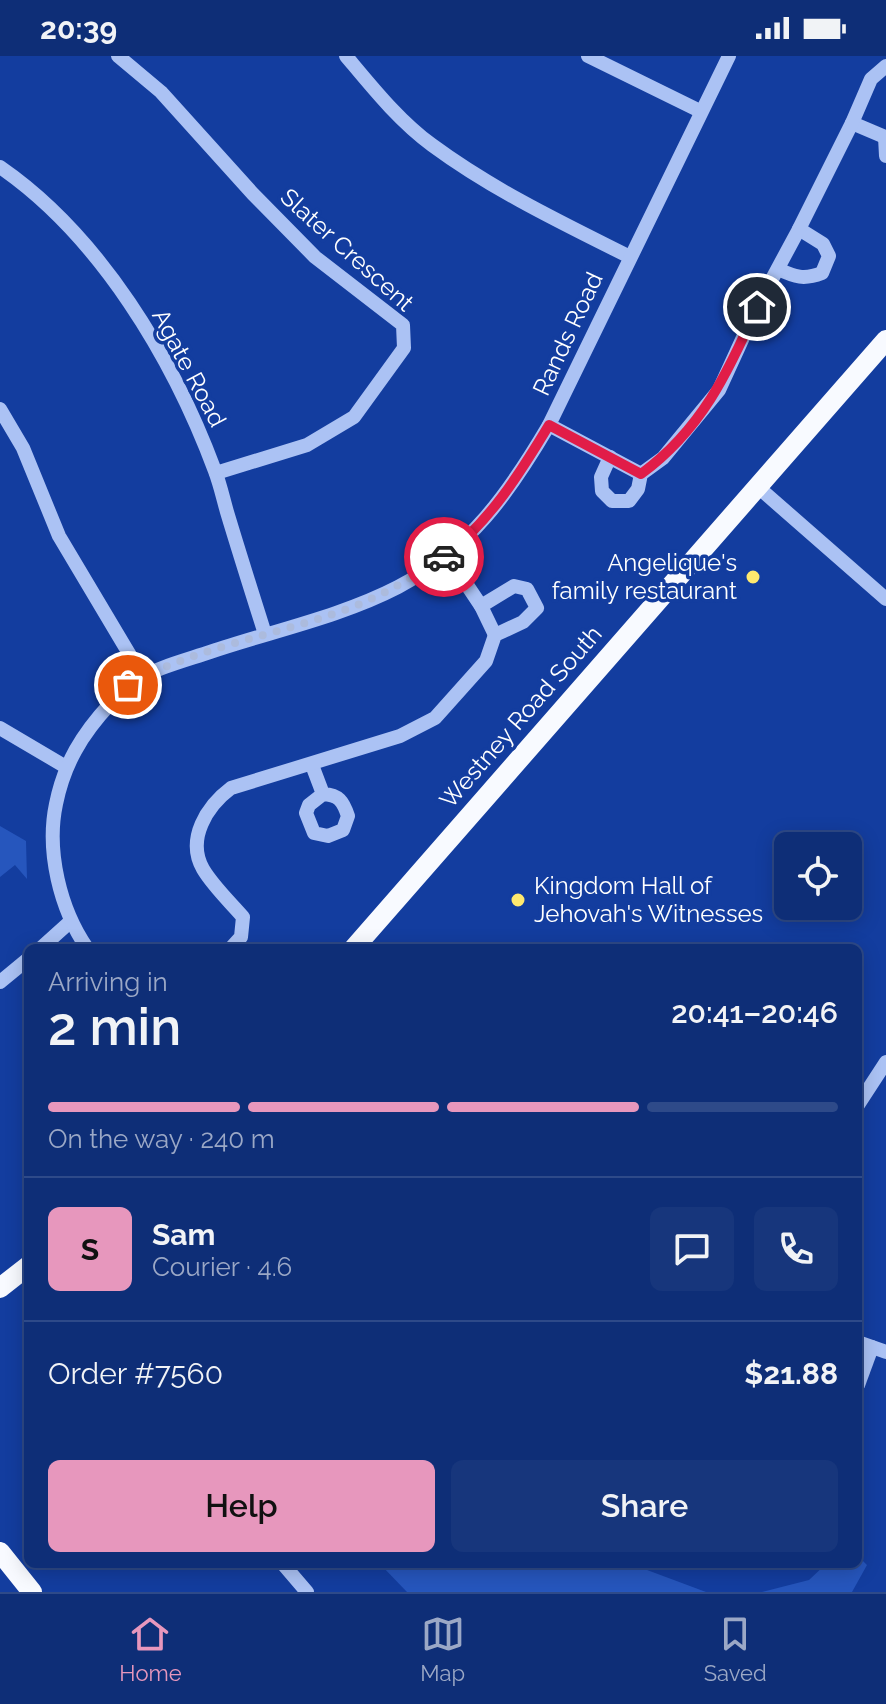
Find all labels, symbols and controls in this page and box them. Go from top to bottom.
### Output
text: 20:39 [40,11,117,46]
street label: Slater Crescent [275,182,420,317]
street label: Rands Road [526,267,609,400]
pin [723,273,791,341]
icon: home [735,285,779,329]
street label: Agate Road [146,304,233,432]
courier [404,517,484,597]
icon: car [422,535,466,579]
place label: Angelique's family restaurant [552,548,737,605]
marker: Angelique's family restaurant [744,568,762,586]
street label: Westney Road South [433,620,608,814]
pin [94,651,162,719]
icon: bag [106,663,150,707]
map controls [774,832,862,920]
button: locate [774,832,862,920]
place label: Kingdom Hall of Jehovah's Witnesses [534,871,763,928]
marker: Kingdom Hall of Jehovah's Witnesses [509,891,527,909]
text: Arriving in [48,967,168,997]
text: 20:41–20:46 [671,995,838,1030]
text: 2 min [48,996,181,1057]
text: On the way · 240 m [48,1124,275,1154]
button: chat [650,1207,734,1291]
button: phone [754,1207,838,1291]
text: Sam [152,1217,215,1252]
text: S [81,1232,99,1267]
text: Courier · 4.6 [152,1252,292,1282]
text: Order #7560 [48,1356,223,1391]
text: $21.88 [744,1356,838,1391]
button: Help [48,1460,435,1552]
button: Share [451,1460,838,1552]
tab: Home [119,1612,182,1686]
tab: Map [420,1612,465,1686]
tab: Saved [704,1612,767,1686]

